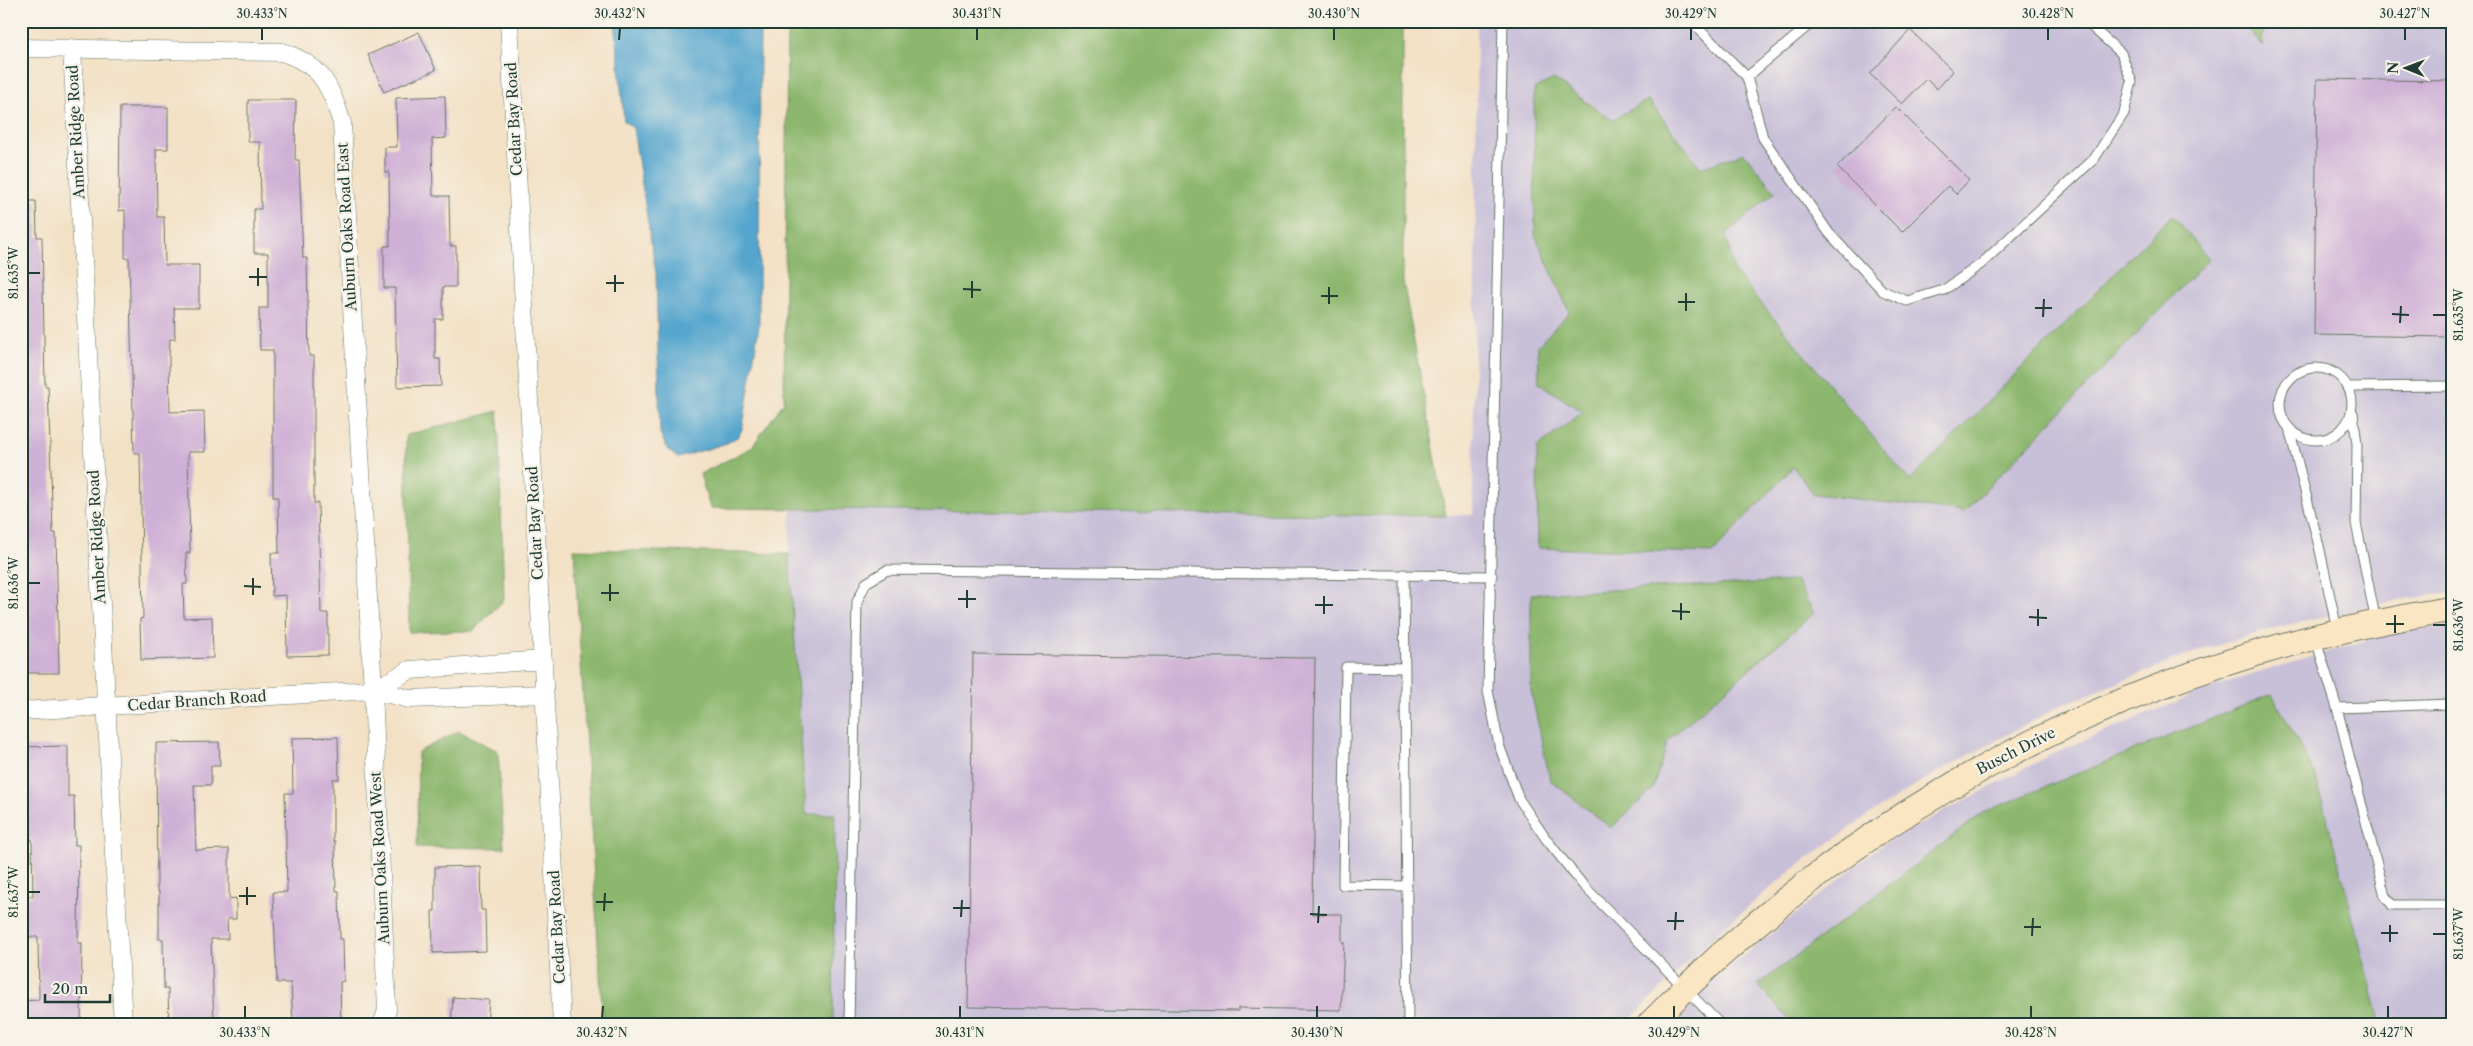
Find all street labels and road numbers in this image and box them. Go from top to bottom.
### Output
street label: Cedar Bay Road [501,62,526,176]
street label: Amber Ridge Road [62,64,89,201]
street label: Auburn Oaks Road East [333,142,360,313]
street label: Cedar Bay Road [522,466,547,580]
street label: Amber Ridge Road [83,469,110,606]
street label: Cedar Branch Road [127,686,267,715]
street label: Busch Drive [1973,722,2059,779]
street label: Auburn Oaks Road West [365,770,394,946]
street label: Cedar Bay Road [544,870,569,984]

